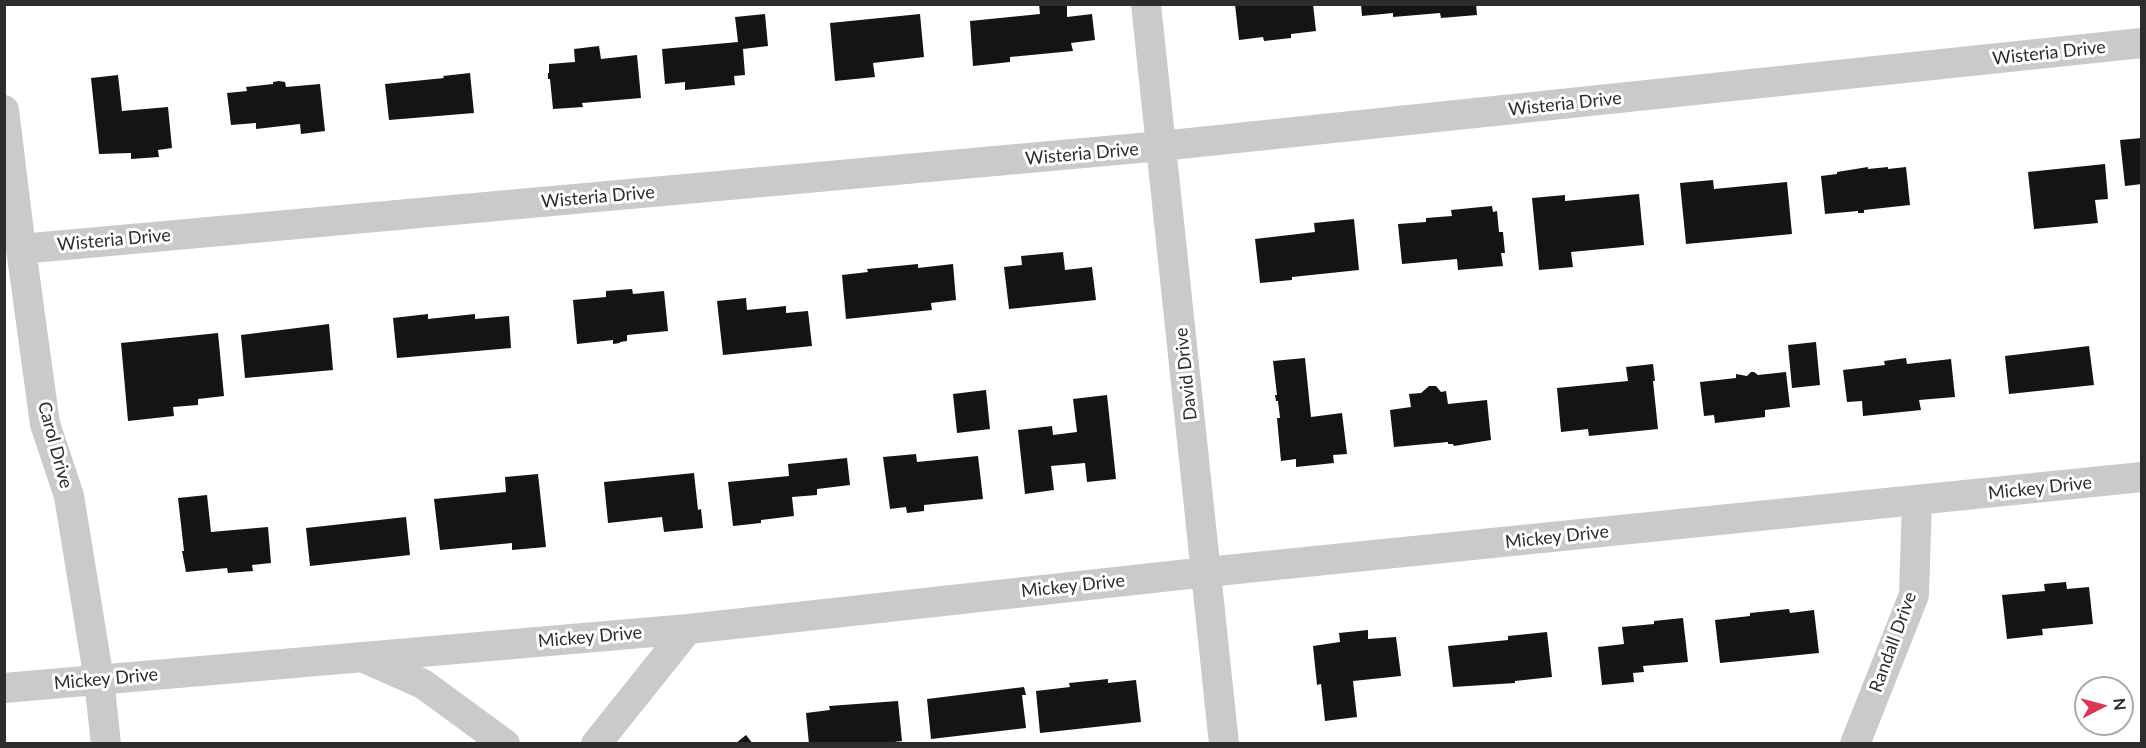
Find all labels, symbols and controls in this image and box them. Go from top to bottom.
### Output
street label: Wisteria Drive [1991,36,2107,70]
street label: Wisteria Drive [1507,87,1623,121]
street label: Wisteria Drive [1024,138,1140,170]
street label: Wisteria Drive [540,181,656,213]
street label: Wisteria Drive [56,224,172,256]
street label: David Drive [1170,326,1202,422]
street label: Carol Drive [33,399,77,491]
street label: Mickey Drive [1987,472,2093,504]
street label: Mickey Drive [1504,521,1610,553]
street label: Mickey Drive [1020,570,1126,602]
street label: Randall Drive [1865,589,1921,695]
street label: Mickey Drive [537,622,643,652]
street label: Mickey Drive [53,664,159,694]
north arrow [2074,676,2134,736]
text: N [2110,697,2131,711]

